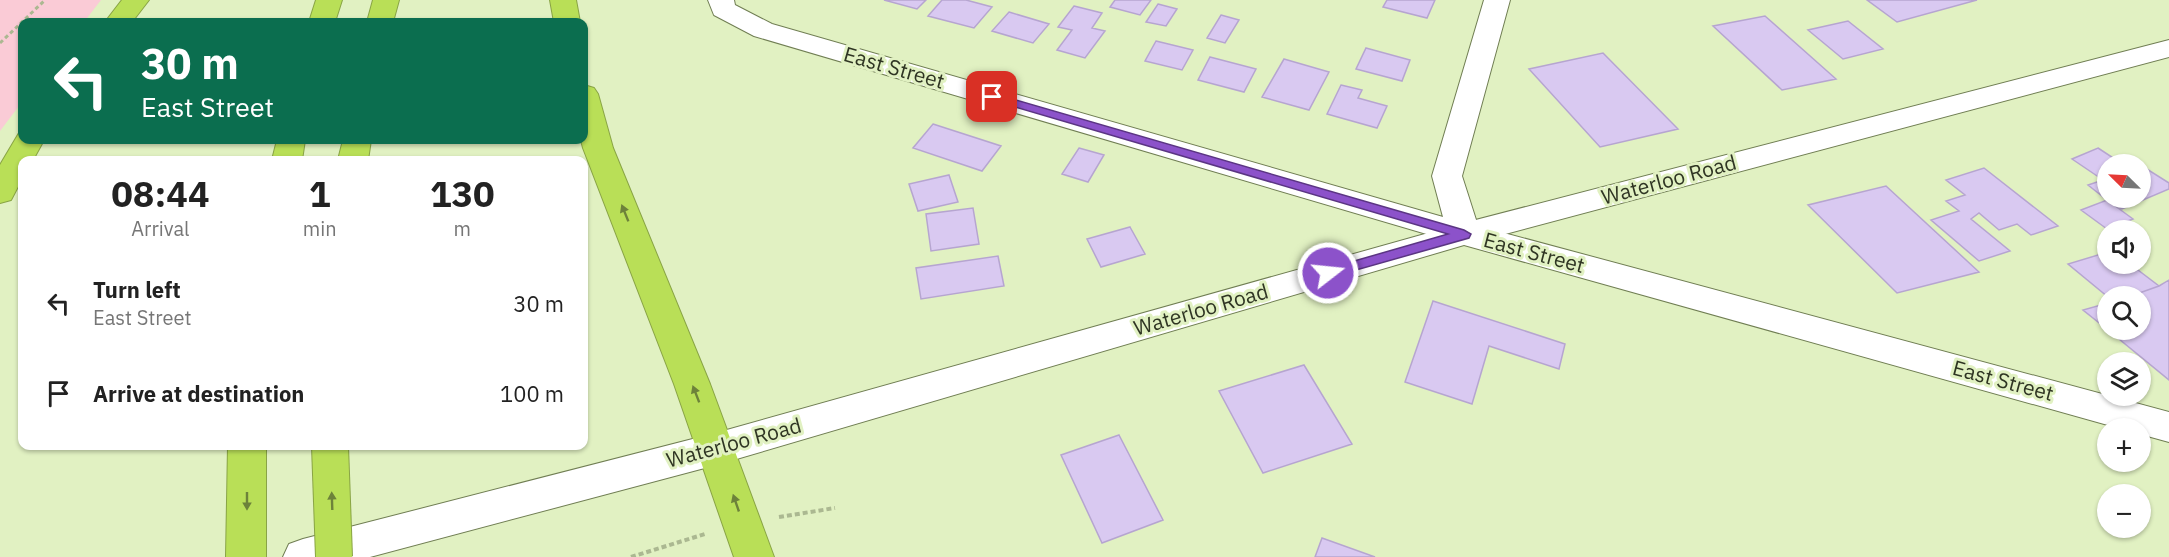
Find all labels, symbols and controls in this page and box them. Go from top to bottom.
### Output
text: 30 m [141,36,239,91]
street label: East Street [841,39,948,95]
icon: left [42,42,120,120]
pin [966,71,1017,122]
icon: arrive [975,80,1008,113]
text: East Street [141,89,274,124]
street label: Waterloo Road [1598,148,1739,211]
north arrow [2097,154,2151,208]
map controls [2097,154,2151,538]
text: 08:44 [111,170,210,217]
text: 1 [309,170,331,217]
text: 130 [430,170,495,217]
one-way arrow [620,204,629,222]
text: Arrival [131,215,190,242]
text: min [303,215,337,242]
text: m [454,215,471,242]
button: sound [2097,220,2151,274]
street label: East Street [1481,225,1588,279]
position arrow [1296,241,1360,305]
text: Turn left [93,275,181,304]
street label: Waterloo Road [1130,276,1271,342]
button: search [2097,286,2151,340]
icon: left [42,287,75,320]
text: 30 m [513,289,564,318]
text: East Street [93,304,192,331]
button: layers [2097,352,2151,406]
street label: East Street [1950,353,2057,407]
icon: arrive [42,377,75,410]
text: Arrive at destination [93,379,304,408]
text: 100 m [500,379,564,408]
one-way arrow [690,385,700,403]
street label: Waterloo Road [663,411,804,474]
button: + [2097,418,2151,472]
button: − [2097,484,2151,538]
one-way arrow [242,492,252,511]
one-way arrow [328,492,337,511]
one-way arrow [730,494,740,512]

